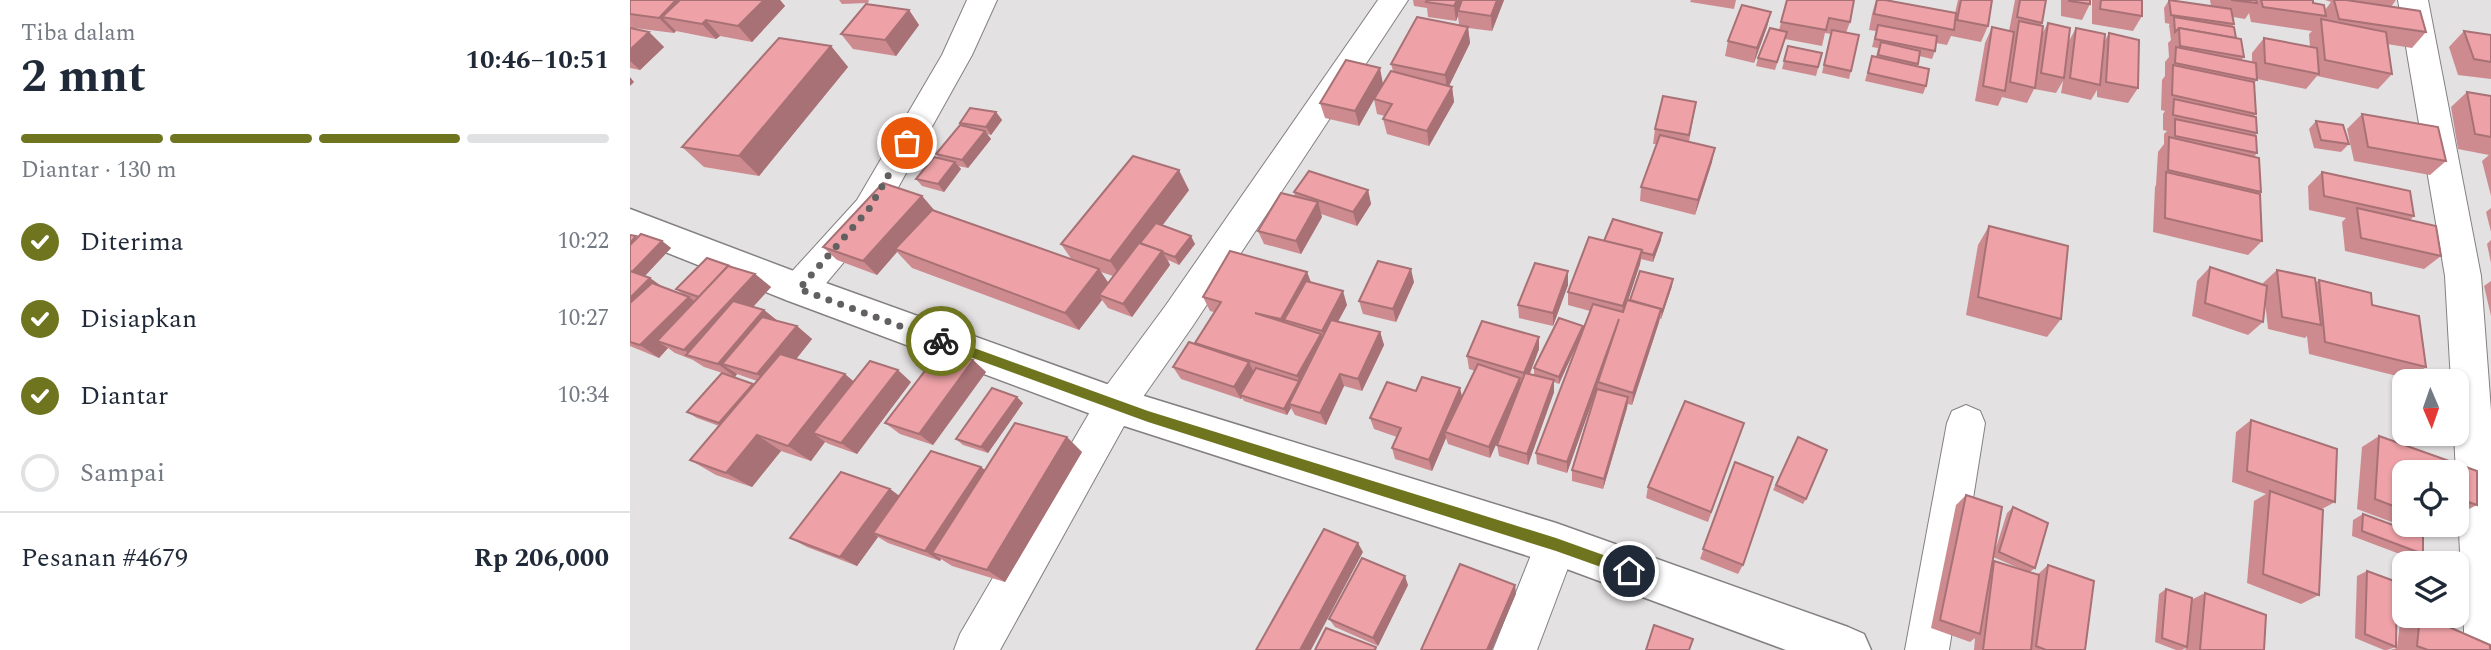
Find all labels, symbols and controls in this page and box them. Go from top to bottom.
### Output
text: Tiba dalam [21,16,135,51]
text: 10:46–10:51 [465,40,609,80]
text: 2 mnt [21,42,146,112]
pin [877,113,937,173]
icon: bag [888,124,926,162]
text: Diantar · 130 m [21,153,176,188]
text: Diterima [80,222,183,262]
icon: check [21,223,59,261]
text: 10:22 [557,224,609,259]
text: Disiapkan [80,299,197,339]
icon: check [21,300,59,338]
text: 10:27 [557,301,609,336]
courier [906,306,976,376]
icon: bike [922,322,960,360]
north arrow [2392,369,2469,446]
map controls [2392,369,2469,628]
text: Diantar [80,376,168,416]
icon: check [21,377,59,415]
text: 10:34 [557,378,609,413]
text: Sampai [80,453,165,493]
button: locate [2392,460,2469,537]
text: Pesanan #4679 [21,538,188,578]
text: Rp 206,000 [474,538,609,578]
pin [1599,541,1659,601]
button: layers [2392,551,2469,628]
icon: home [1610,552,1648,590]

